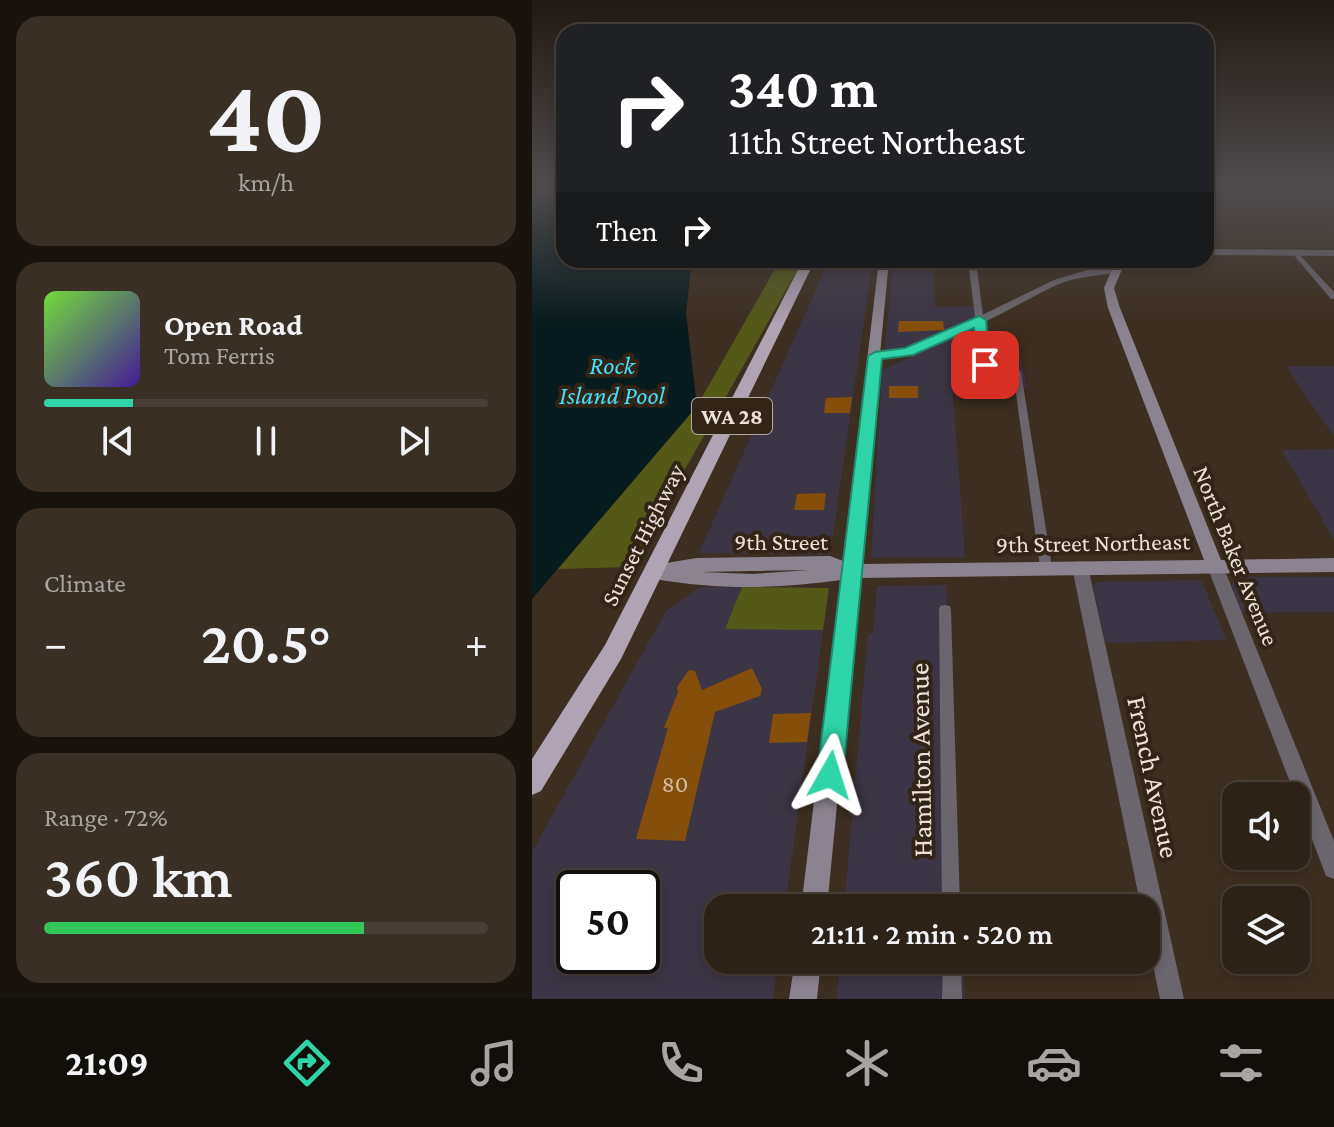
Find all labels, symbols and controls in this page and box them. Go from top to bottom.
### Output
icon: right [596,56,700,160]
text: 340 m [728,57,878,119]
text: 40 [206,58,326,173]
text: 11th Street Northeast [728,122,1025,162]
text: km/h [238,168,294,197]
icon: right [674,208,718,252]
text: Then [596,214,658,247]
text: Open Road [164,308,303,341]
pin [951,331,1019,399]
text: Tom Ferris [164,341,275,370]
icon: arrive [963,343,1007,387]
water label: Rock Island Pool [559,351,666,410]
road number: WA 28 [692,398,772,434]
icon: previous [96,419,140,463]
icon: pause [244,419,288,463]
icon: next [392,419,436,463]
street label: Sunset Highway [595,459,690,610]
street label: North Baker Avenue [1188,462,1285,650]
street label: 9th Street Northeast [996,527,1191,558]
street label: 9th Street [734,528,829,555]
text: Climate [44,569,126,598]
text: 20.5° [201,609,331,676]
text: − [44,619,67,667]
text: + [465,619,488,667]
street label: Hamilton Avenue [903,663,938,857]
street label: French Avenue [1121,693,1186,861]
position arrow [788,733,872,817]
house number: 80 [662,770,688,797]
map controls [1222,782,1310,974]
button: sound [1222,782,1310,870]
text: Range · 72% [44,803,168,832]
text: 360 km [44,843,233,910]
speed limit sign: 50 [556,870,660,974]
button: layers [1222,886,1310,974]
text: 21:11 · 2 min · 520 m [811,917,1053,950]
icon: directions [279,1035,335,1091]
icon: music [466,1035,522,1091]
icon: phone [653,1035,709,1091]
icon: climate [839,1035,895,1091]
icon: car [1026,1035,1082,1091]
icon: filters [1213,1035,1269,1091]
text: 21:09 [65,1043,149,1083]

